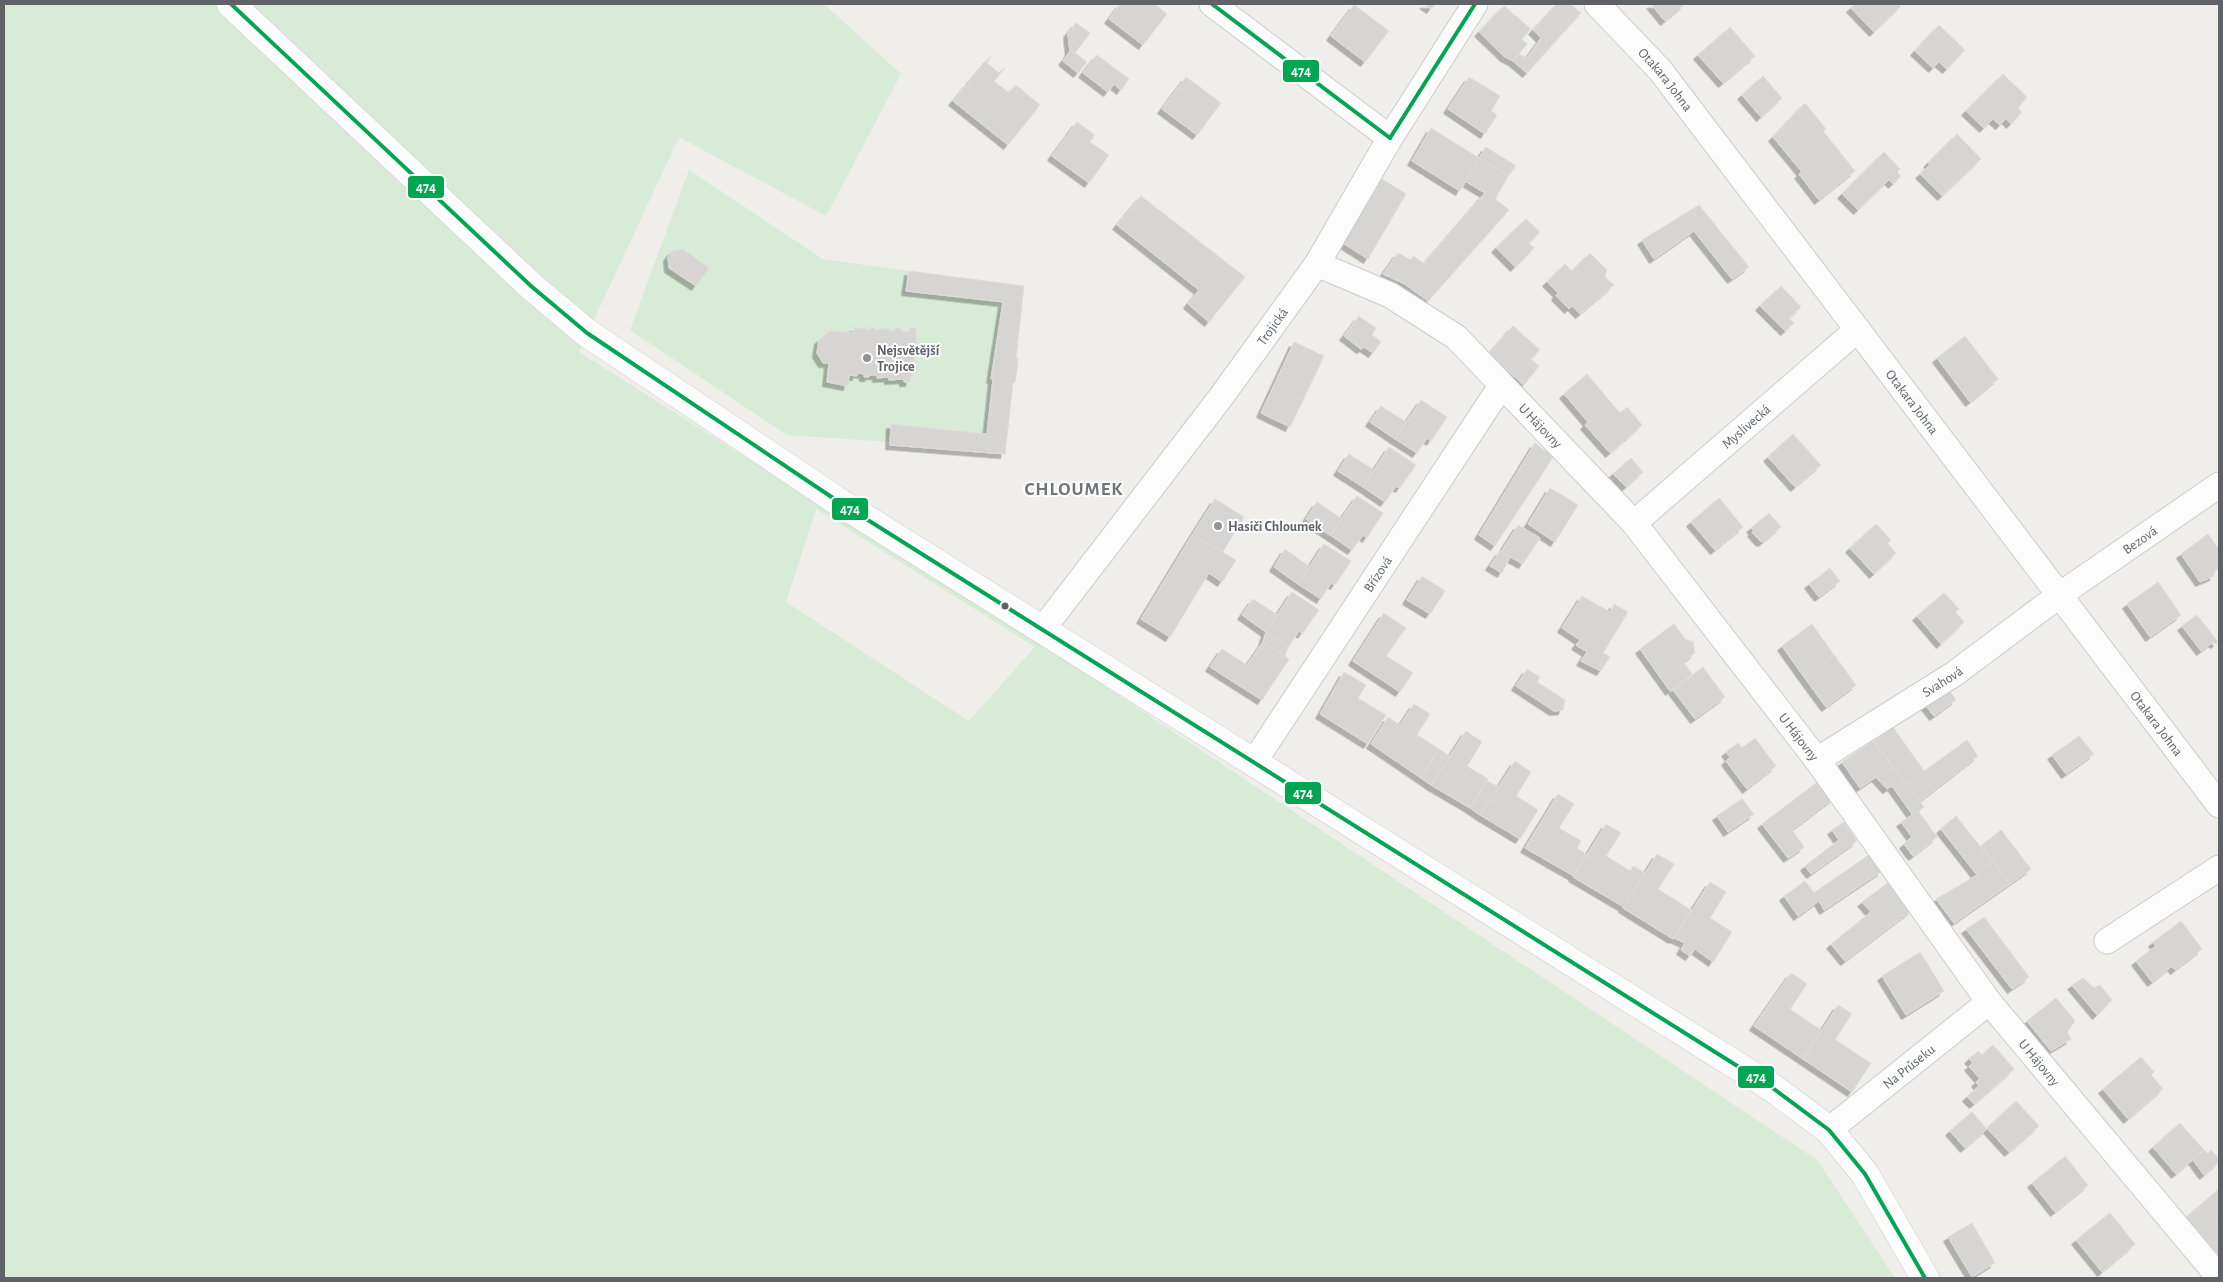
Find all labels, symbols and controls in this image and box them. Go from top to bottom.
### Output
street label: Otakara Johna [1635,46,1695,115]
line badge: 474 [1282,59,1320,83]
text: 474 [1291,65,1311,79]
line badge: 474 [407,175,445,199]
text: 474 [416,181,436,195]
street label: Trojická [1255,305,1291,348]
place label: Nejsvětější Trojice [877,344,940,374]
marker: Nejsvětější Trojice [861,352,873,364]
street label: Otakara Johna [1883,367,1941,438]
street label: U Hájovny [1515,401,1564,451]
street label: Myslivecká [1720,402,1774,451]
district label: CHLOUMEK [1025,480,1123,499]
line badge: 474 [831,497,869,521]
text: 474 [840,503,860,517]
marker: Hasiči Chloumek [1212,520,1224,532]
place label: Hasiči Chloumek [1228,520,1322,534]
street label: Bezová [2121,524,2160,557]
street label: Břízová [1362,554,1395,595]
unlabelled marker [1000,601,1010,611]
street label: Svahová [1920,664,1966,700]
street label: Otakara Johna [2127,689,2185,759]
street label: U Hájovny [1776,711,1821,764]
line badge: 474 [1284,781,1322,805]
text: 474 [1293,787,1313,801]
street label: U Hájovny [2015,1037,2062,1089]
street label: Na Průseku [1881,1042,1938,1092]
line badge: 474 [1737,1065,1775,1089]
text: 474 [1746,1071,1766,1085]

